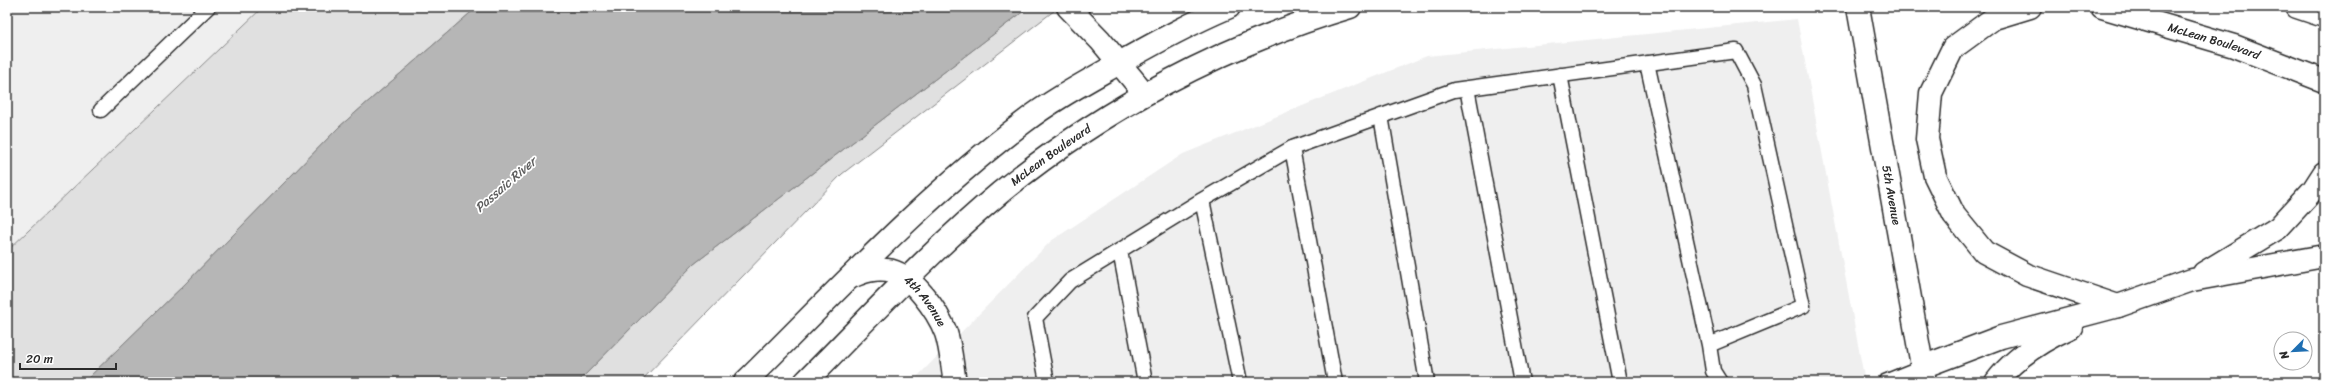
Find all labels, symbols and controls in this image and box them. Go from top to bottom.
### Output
street label: McLean Boulevard [2165,16,2264,66]
street label: McLean Boulevard [1005,118,1096,192]
water label: Passaic River [469,149,544,218]
street label: 5th Avenue [1875,163,1908,227]
street label: 4th Avenue [899,269,953,331]
north arrow [2273,331,2313,371]
scale bar [20,345,116,371]
text: N [2274,347,2295,363]
text: 20 m [26,348,53,370]

